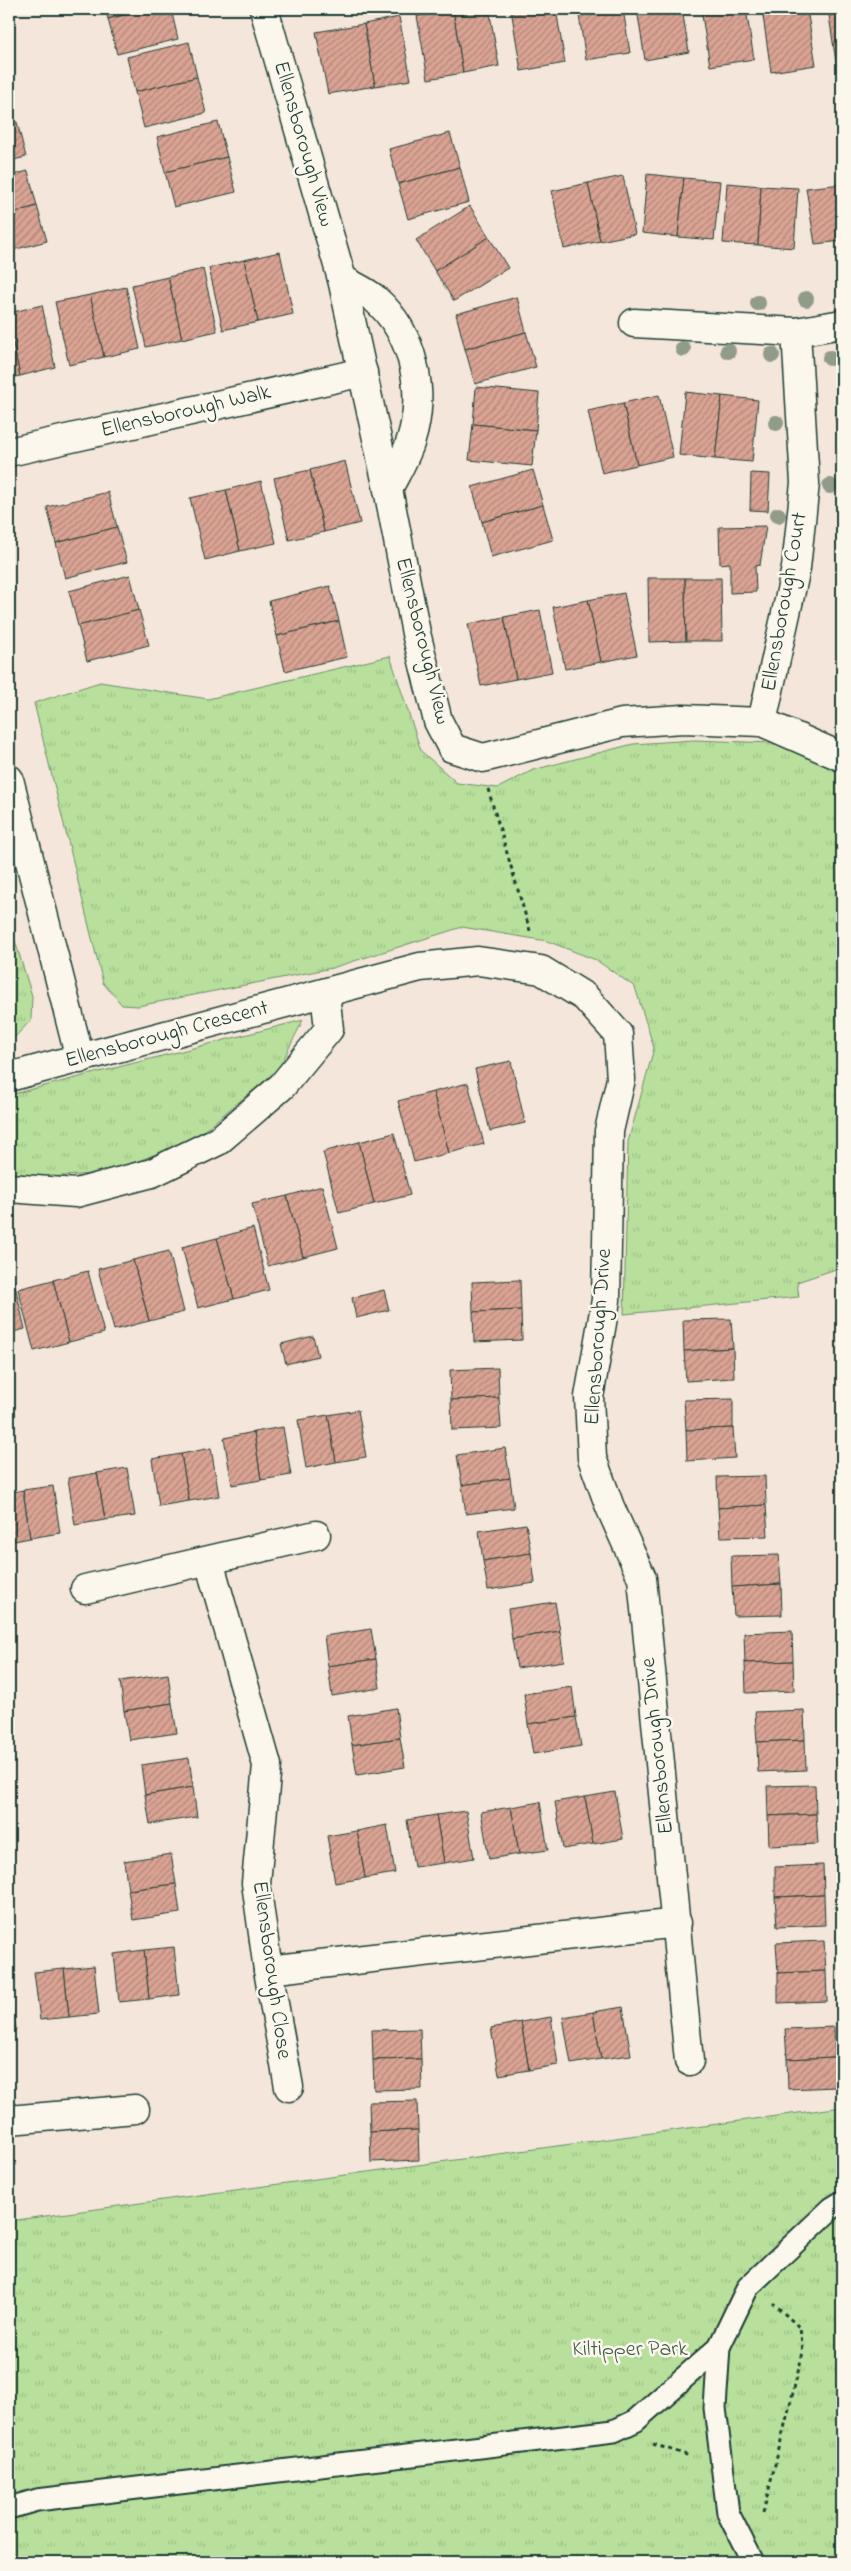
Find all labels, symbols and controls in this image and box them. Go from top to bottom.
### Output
street label: Ellensborough View [263,57,342,231]
street label: Ellensborough Walk [98,377,275,448]
street label: Ellensborough Court [753,509,818,694]
street label: Ellensborough View [385,554,458,728]
street label: Ellensborough Crescent [62,992,273,1078]
street label: Ellensborough Drive [577,1247,622,1427]
street label: Ellensborough Drive [633,1656,684,1836]
street label: Ellensborough Close [242,1879,299,2061]
park label: Kiltipper Park [572,2334,688,2366]

